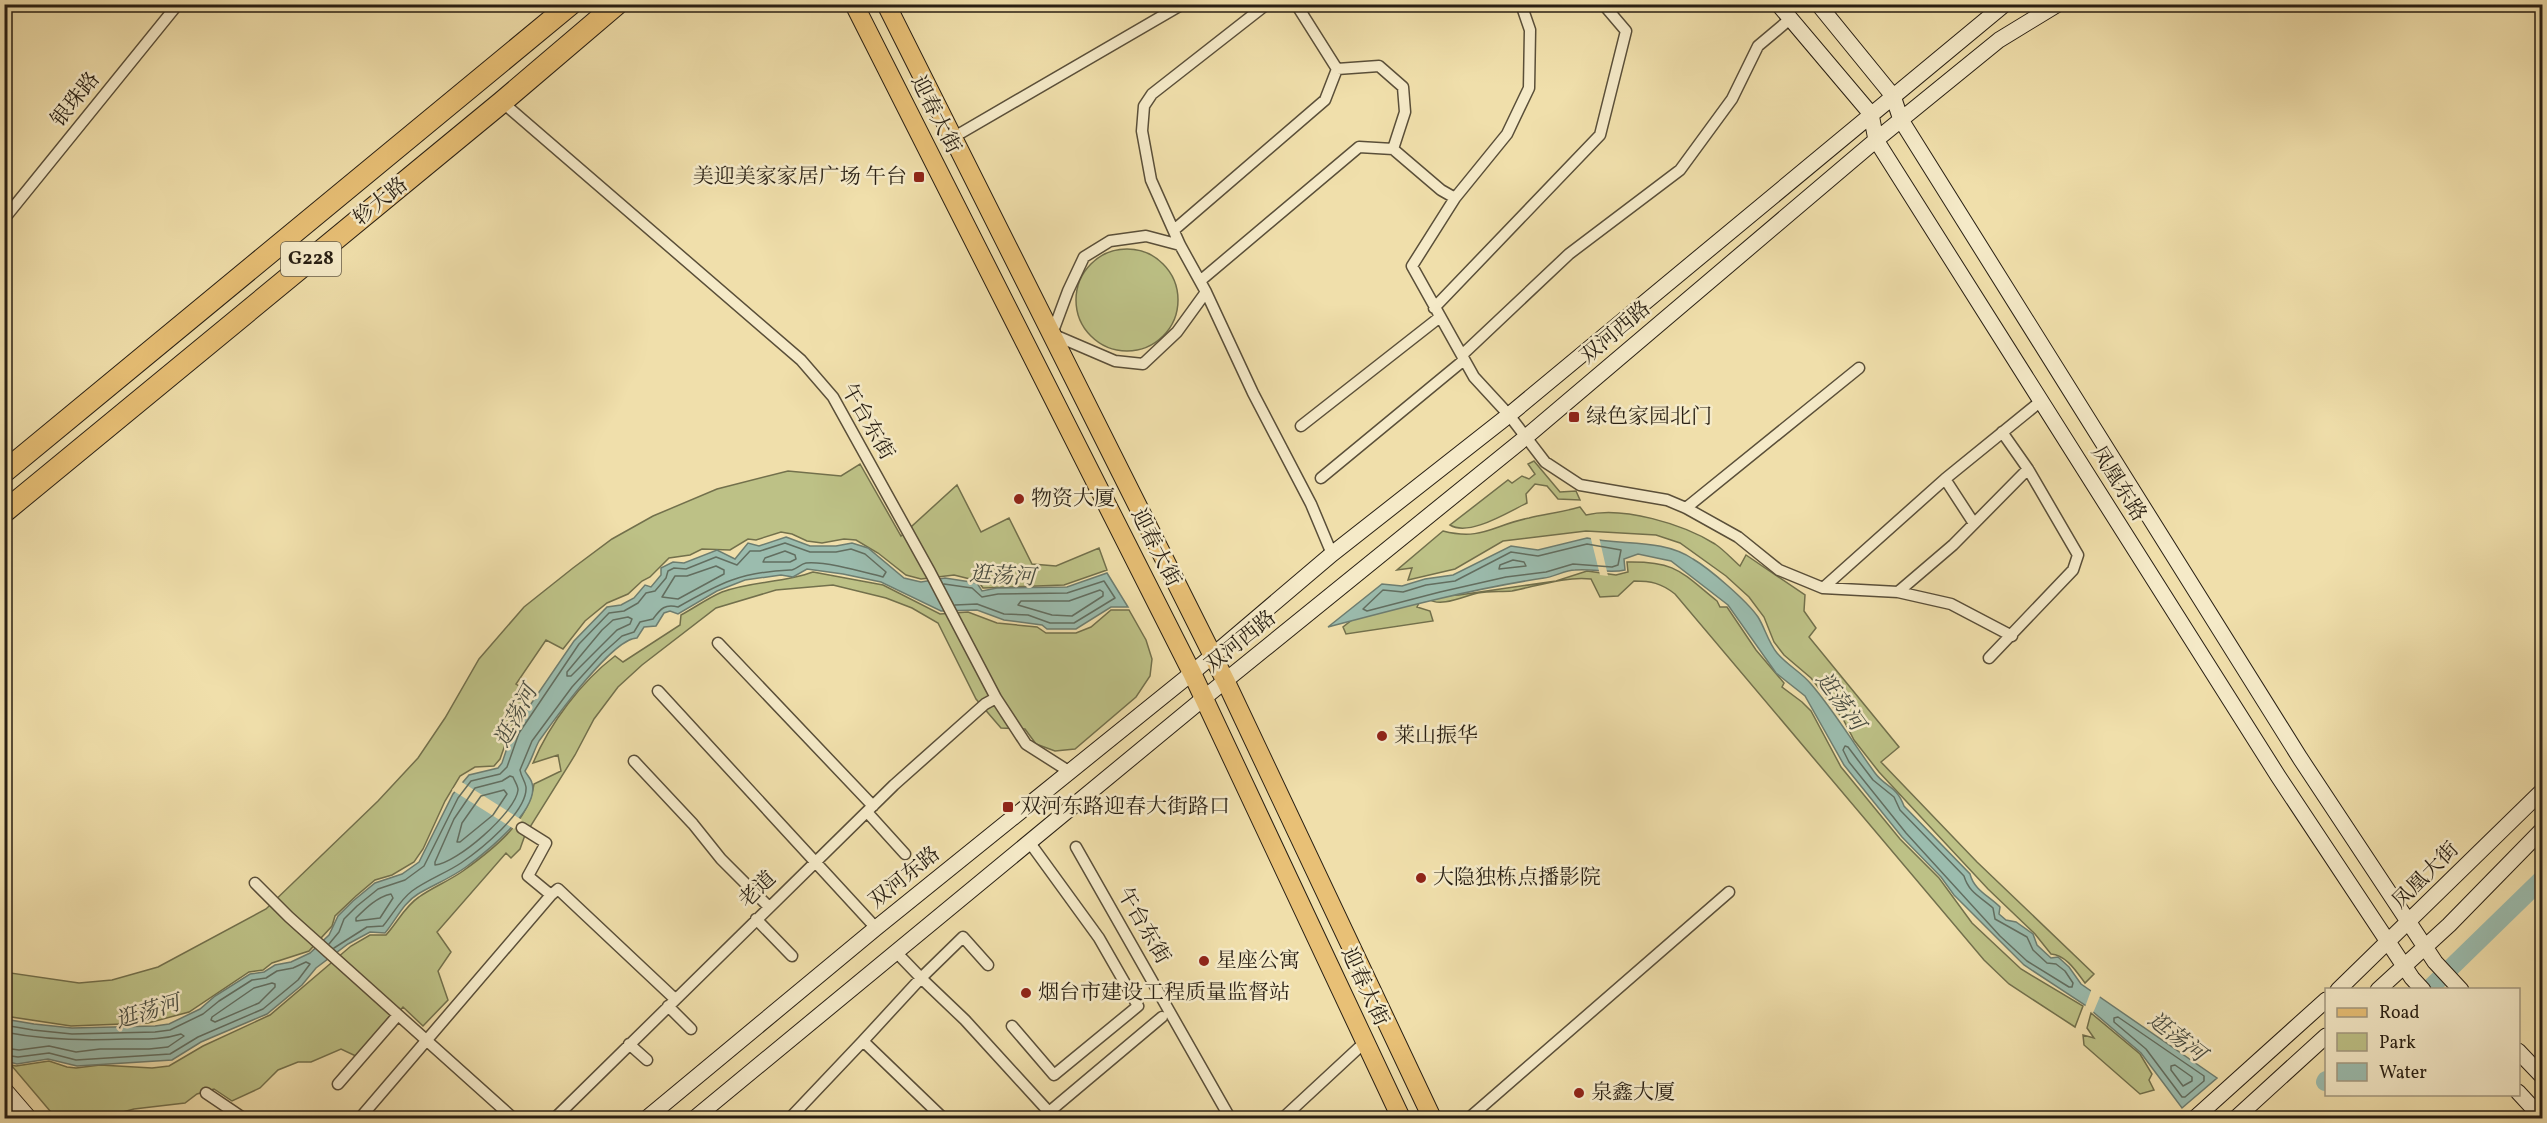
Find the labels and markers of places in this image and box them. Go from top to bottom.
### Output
place label: 美迎美家家居广场 午台 [693,163,907,192]
marker: 美迎美家家居广场 午台 [912,170,926,184]
place label: 绿色家园北门 [1586,403,1712,432]
marker: 绿色家园北门 [1567,410,1581,424]
place label: 物资大厦 [1031,485,1115,514]
marker: 物资大厦 [1012,492,1026,506]
place label: 莱山振华 [1394,722,1478,751]
marker: 莱山振华 [1375,729,1389,743]
place label: 双河东路迎春大街路口 [1020,793,1230,822]
marker: 双河东路迎春大街路口 [1001,800,1015,814]
place label: 大隐独栋点播影院 [1433,864,1601,893]
marker: 大隐独栋点播影院 [1414,871,1428,885]
place label: 星座公寓 [1216,947,1300,976]
marker: 星座公寓 [1197,954,1211,968]
place label: 烟台市建设工程质量监督站 [1038,979,1290,1008]
marker: 烟台市建设工程质量监督站 [1019,986,1033,1000]
place label: 泉鑫大厦 [1591,1079,1675,1108]
marker: 泉鑫大厦 [1572,1086,1586,1100]

